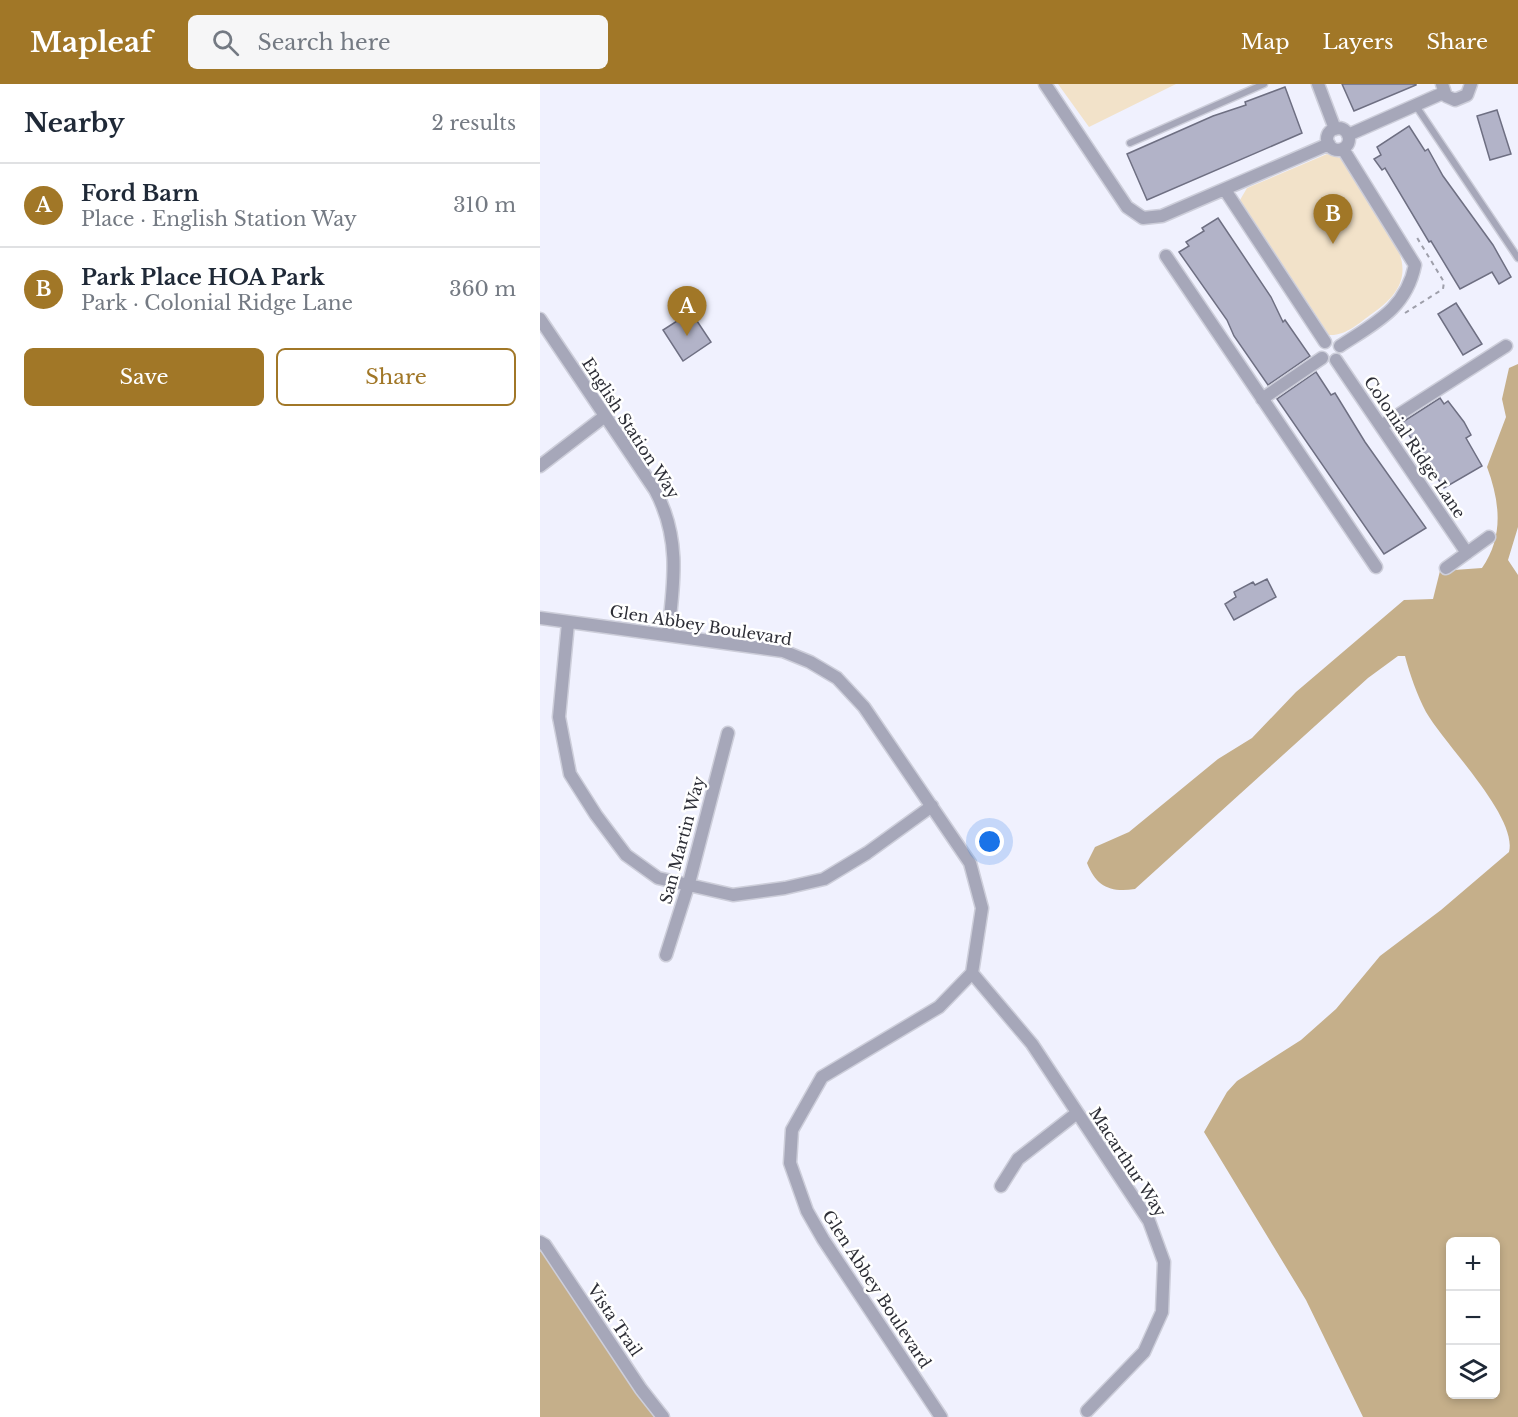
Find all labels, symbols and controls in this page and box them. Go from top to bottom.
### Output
search box [188,15,608,69]
text: Mapleaf [30,25,152,60]
icon: search [209,26,242,59]
text: Search here [257,29,391,56]
text: Map [1241,29,1290,55]
text: Layers [1323,29,1394,55]
text: Share [1427,29,1488,55]
text: Nearby [24,107,125,139]
text: 2 results [432,111,516,135]
text: Ford Barn [81,180,199,207]
text: A [35,193,52,217]
text: 310 m [453,193,516,217]
pin: B [1314,194,1352,244]
text: Place · English Station Way [81,207,357,231]
text: Park Place HOA Park [81,264,325,291]
text: B [36,277,51,301]
text: 360 m [449,277,516,301]
pin: A [668,286,706,336]
text: Park · Colonial Ridge Lane [81,291,353,315]
button: Save [24,348,264,406]
button: Share [276,348,516,406]
street label: English Station Way [578,354,684,503]
street label: Colonial Ridge Lane [1360,372,1470,522]
street label: Glen Abbey Boulevard [608,601,794,649]
street label: San Martin Way [655,773,709,906]
your location [975,827,1004,856]
street label: Macarthur Way [1085,1104,1171,1221]
street label: Glen Abbey Boulevard [818,1206,936,1372]
map controls [1446,1237,1500,1399]
button: + [1446,1237,1500,1291]
street label: Vista Trail [583,1279,646,1360]
button: − [1446,1291,1500,1345]
button: layers [1446,1345,1500,1399]

